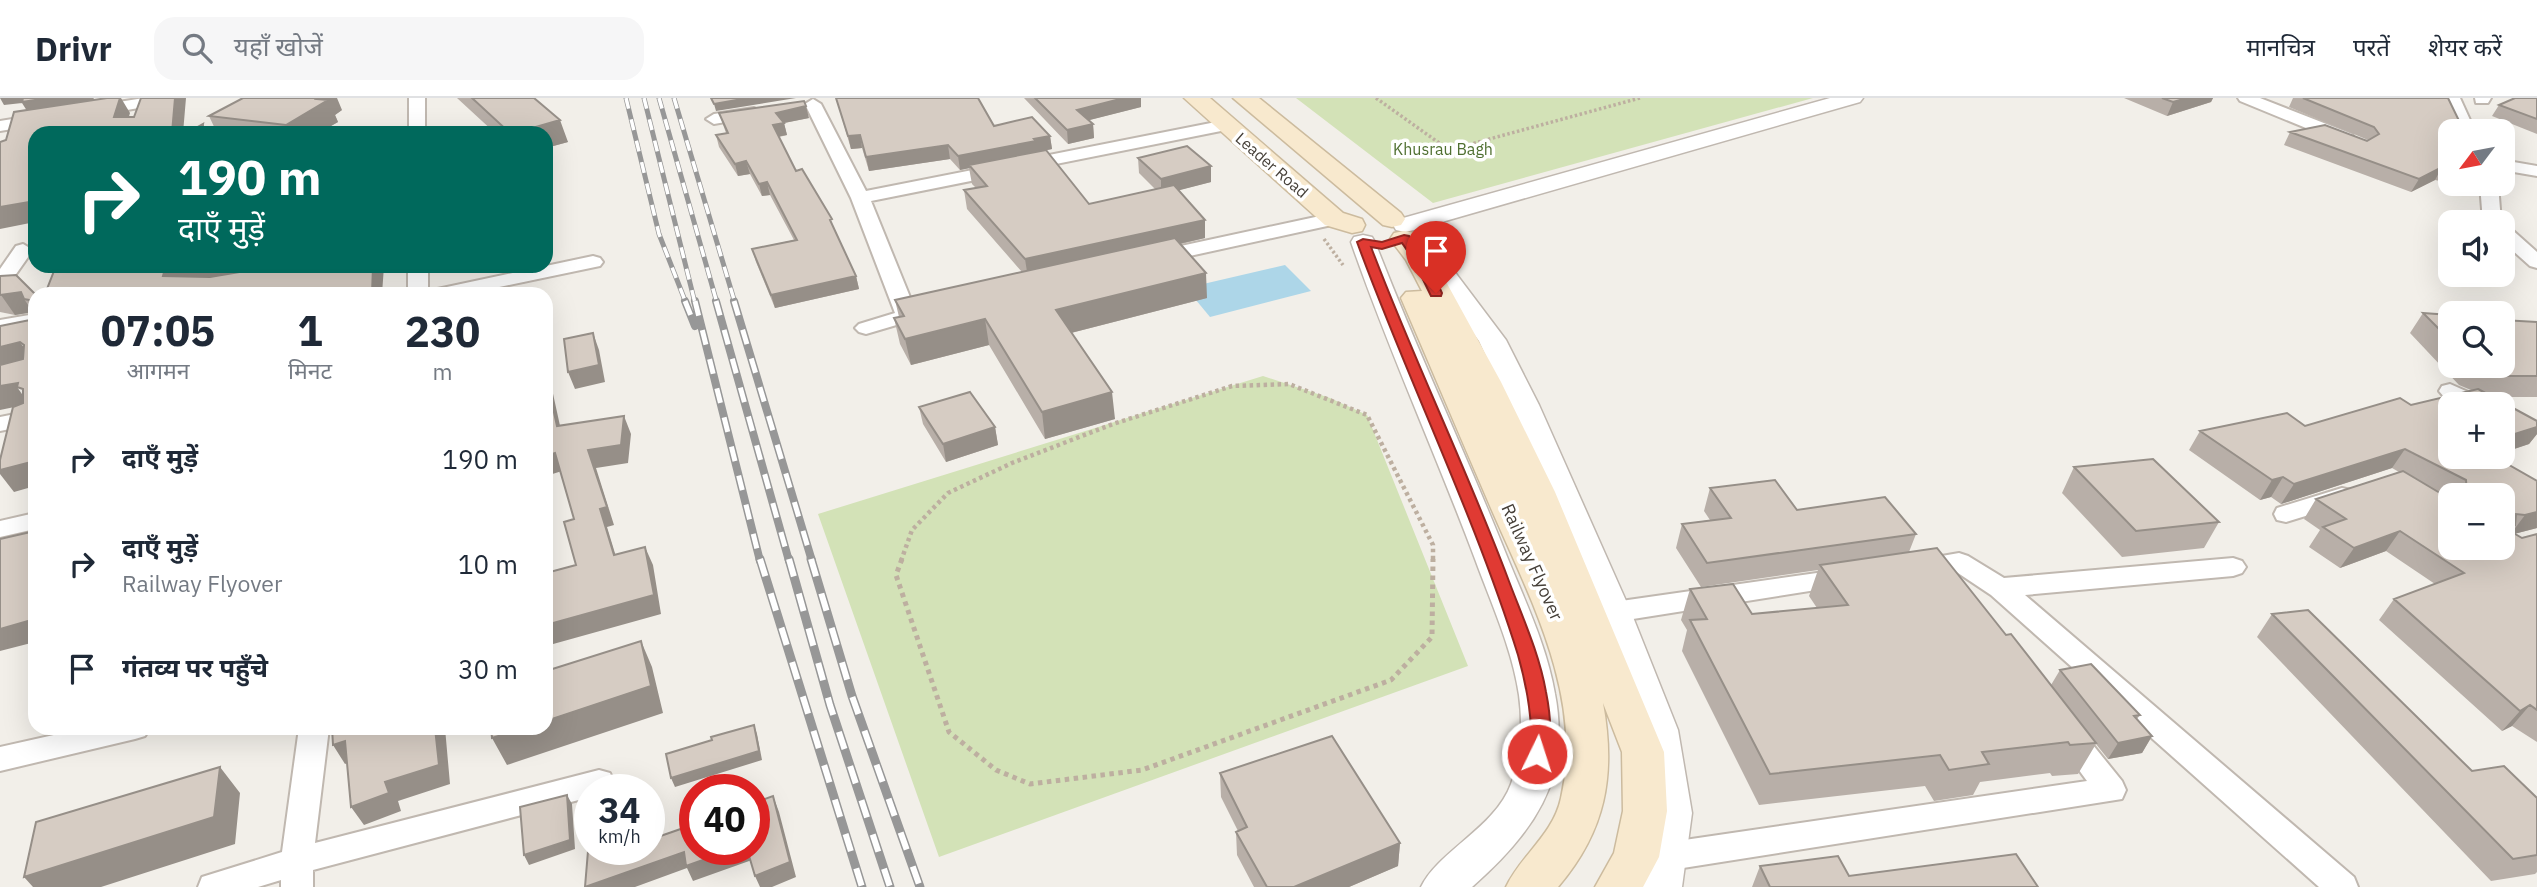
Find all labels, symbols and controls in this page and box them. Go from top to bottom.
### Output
search box [154,17,644,80]
text: Drivr [35,27,112,70]
icon: search [178,29,216,67]
text: यहाँ खोजें [234,29,323,63]
text: मानचित्र [2246,31,2315,63]
text: परतें [2353,31,2390,63]
text: शेयर करें [2428,31,2502,63]
north arrow [2438,119,2515,196]
map controls [2438,119,2515,560]
street label: Leader Road [1232,128,1312,202]
park label: Khusrau Bagh [1393,139,1493,159]
text: 190 m [178,145,322,208]
icon: right [63,154,154,245]
text: दाएँ मुड़ें [178,207,265,249]
button: sound [2438,210,2515,287]
pin [1406,221,1466,293]
icon: arrive [1417,232,1455,270]
button: search [2438,301,2515,378]
text: 07:05 [101,303,215,358]
text: 1 [297,303,323,358]
text: 230 [405,304,480,359]
text: आगमन [127,355,189,385]
text: मिनट [288,355,332,385]
text: m [432,356,453,386]
button: + [2438,392,2515,469]
icon: right [63,440,101,478]
text: दाएँ मुड़ें [122,440,198,474]
text: 190 m [442,442,518,476]
button: − [2438,483,2515,560]
street label: Railway Flyover [1496,500,1569,624]
text: दाएँ मुड़ें [122,530,198,564]
icon: right [63,545,101,583]
text: 10 m [458,547,518,581]
text: Railway Flyover [122,568,282,598]
icon: arrive [63,650,101,688]
text: गंतव्य पर पहुँचे [122,650,268,684]
text: 30 m [458,652,518,686]
position arrow [1500,717,1574,791]
speed limit sign: 40 [679,774,770,865]
text: 34 [598,787,641,833]
text: km/h [598,825,641,848]

